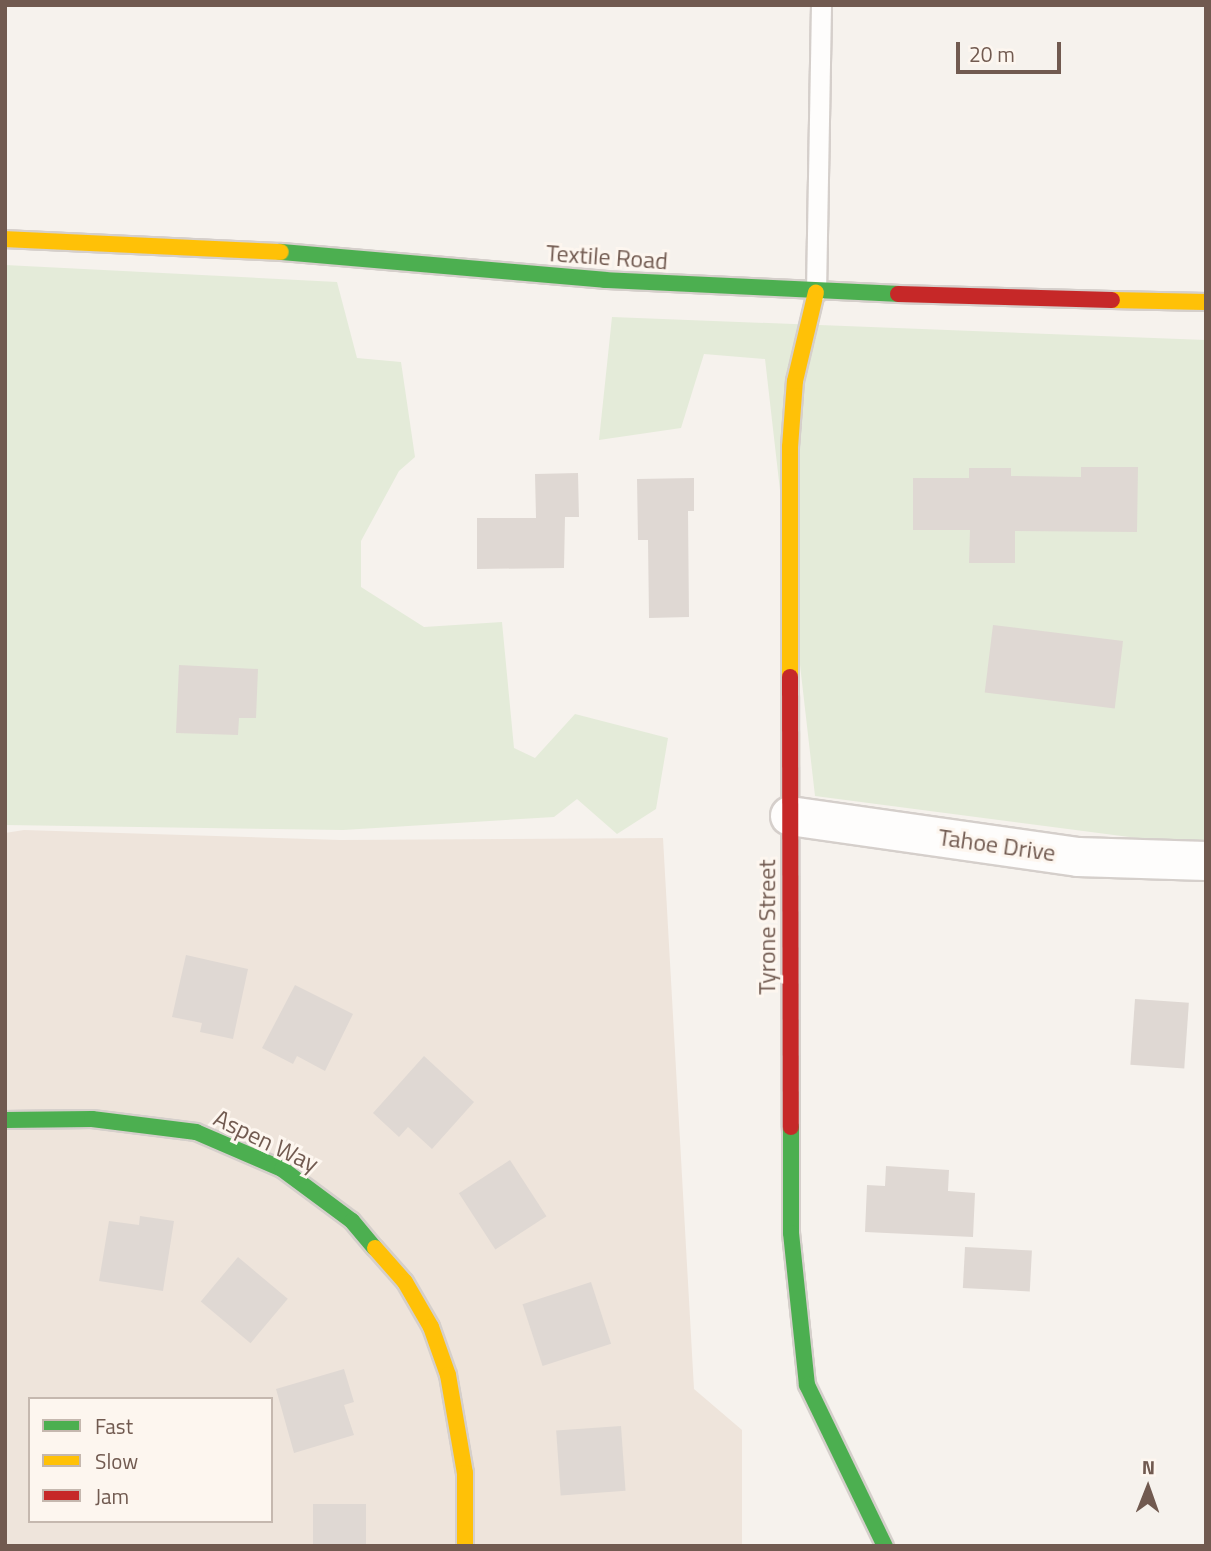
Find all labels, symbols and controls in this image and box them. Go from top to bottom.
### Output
scale bar [959,28,1064,72]
text: 20 m [969,38,1015,70]
street label: Textile Road [545,238,669,276]
street label: Tahoe Drive [937,823,1057,867]
street label: Tyrone Street [753,859,781,995]
street label: Aspen Way [209,1103,323,1179]
legend [28,1397,273,1523]
text: Fast [95,1410,133,1442]
text: Slow [95,1445,138,1477]
text: N [1142,1452,1155,1481]
north arrow [1113,1453,1183,1523]
text: Jam [95,1480,129,1512]

